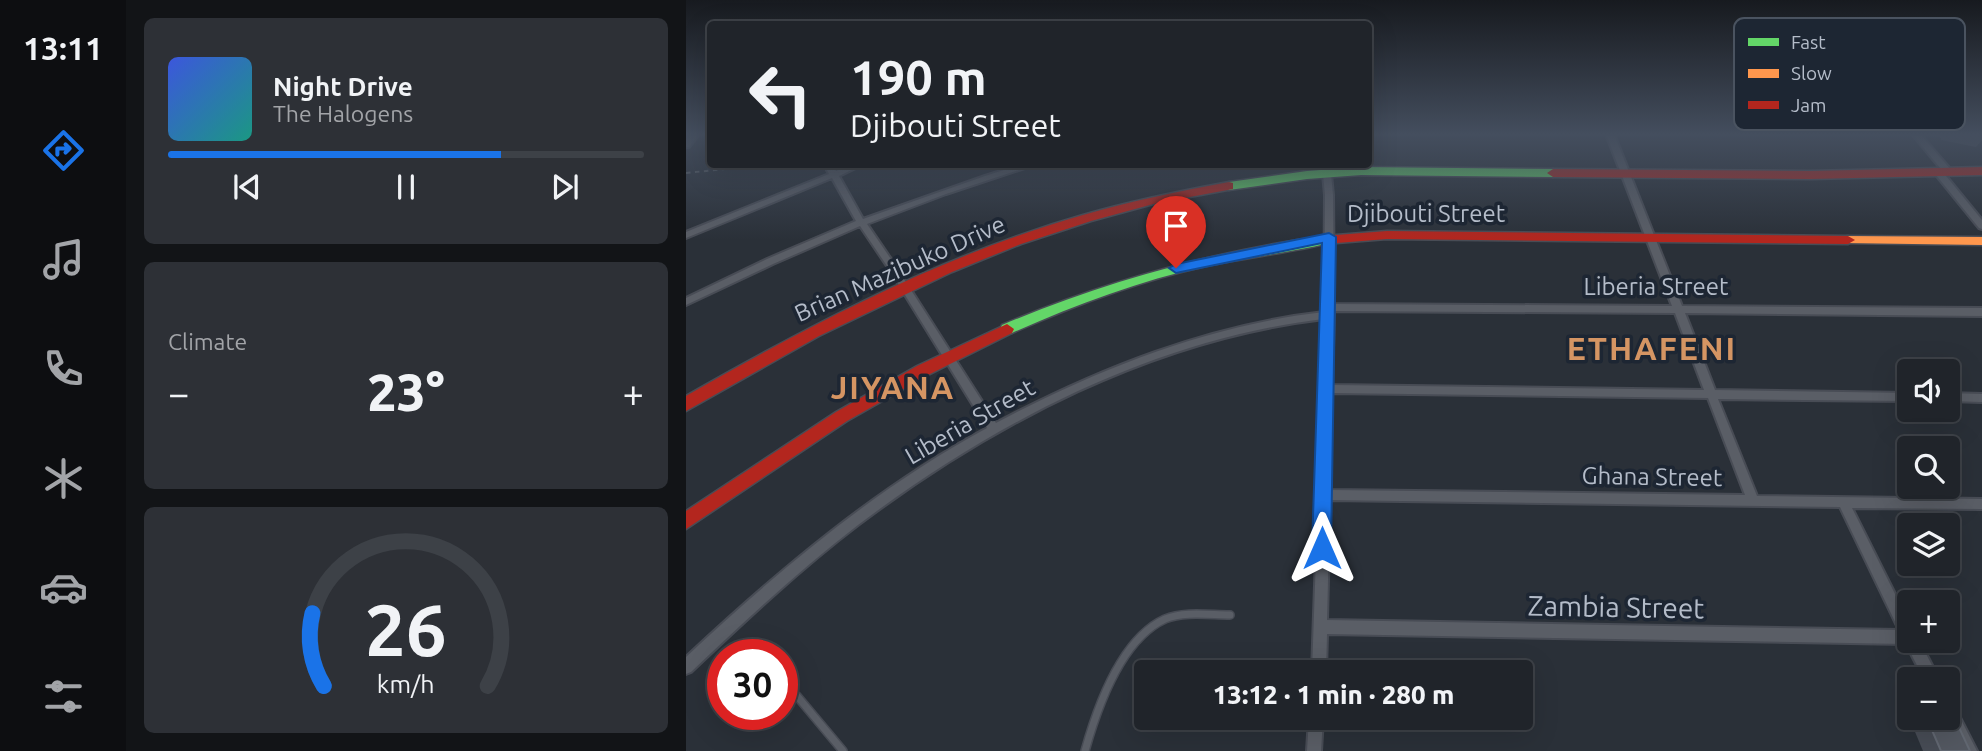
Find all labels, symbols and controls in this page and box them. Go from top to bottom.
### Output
legend [1734,18,1965,130]
text: 13:11 [23,30,103,66]
text: Fast [1791,31,1826,53]
icon: left [735,49,826,140]
text: 190 m [850,49,987,104]
text: Slow [1791,62,1832,84]
text: Night Drive [273,72,413,101]
text: Jam [1791,94,1827,116]
text: The Halogens [273,101,413,126]
text: Djibouti Street [850,107,1061,143]
icon: directions [39,126,88,175]
icon: previous [228,168,266,206]
icon: pause [387,168,425,206]
icon: next [546,168,584,206]
pin [1146,196,1206,268]
street label: Djibouti Street [1347,200,1506,227]
icon: arrive [1157,207,1195,245]
street label: Brian Mazibuko Drive [790,210,1009,327]
icon: music [39,235,88,284]
street label: Liberia Street [1583,273,1729,300]
text: Climate [168,329,247,354]
district label: ETHAFENI [1567,330,1737,366]
icon: phone [39,344,88,393]
map controls [1897,359,1960,730]
button: sound [1897,359,1960,422]
text: 23° [367,363,445,421]
district label: JIYANA [831,369,955,405]
text: − [168,372,189,414]
text: + [623,372,644,414]
street label: Liberia Street [900,373,1040,470]
button: search [1897,436,1960,499]
icon: climate [39,454,88,503]
street label: Ghana Street [1582,462,1723,491]
position arrow [1285,511,1359,585]
button: layers [1897,513,1960,576]
icon: car [39,563,88,612]
text: 26 [365,588,447,670]
street label: Zambia Street [1527,589,1705,624]
button: + [1897,590,1960,653]
speed limit sign: 30 [707,639,798,730]
button: − [1897,667,1960,730]
text: km/h [377,670,435,698]
icon: filters [39,672,88,721]
text: 13:12 · 1 min · 280 m [1213,680,1454,709]

